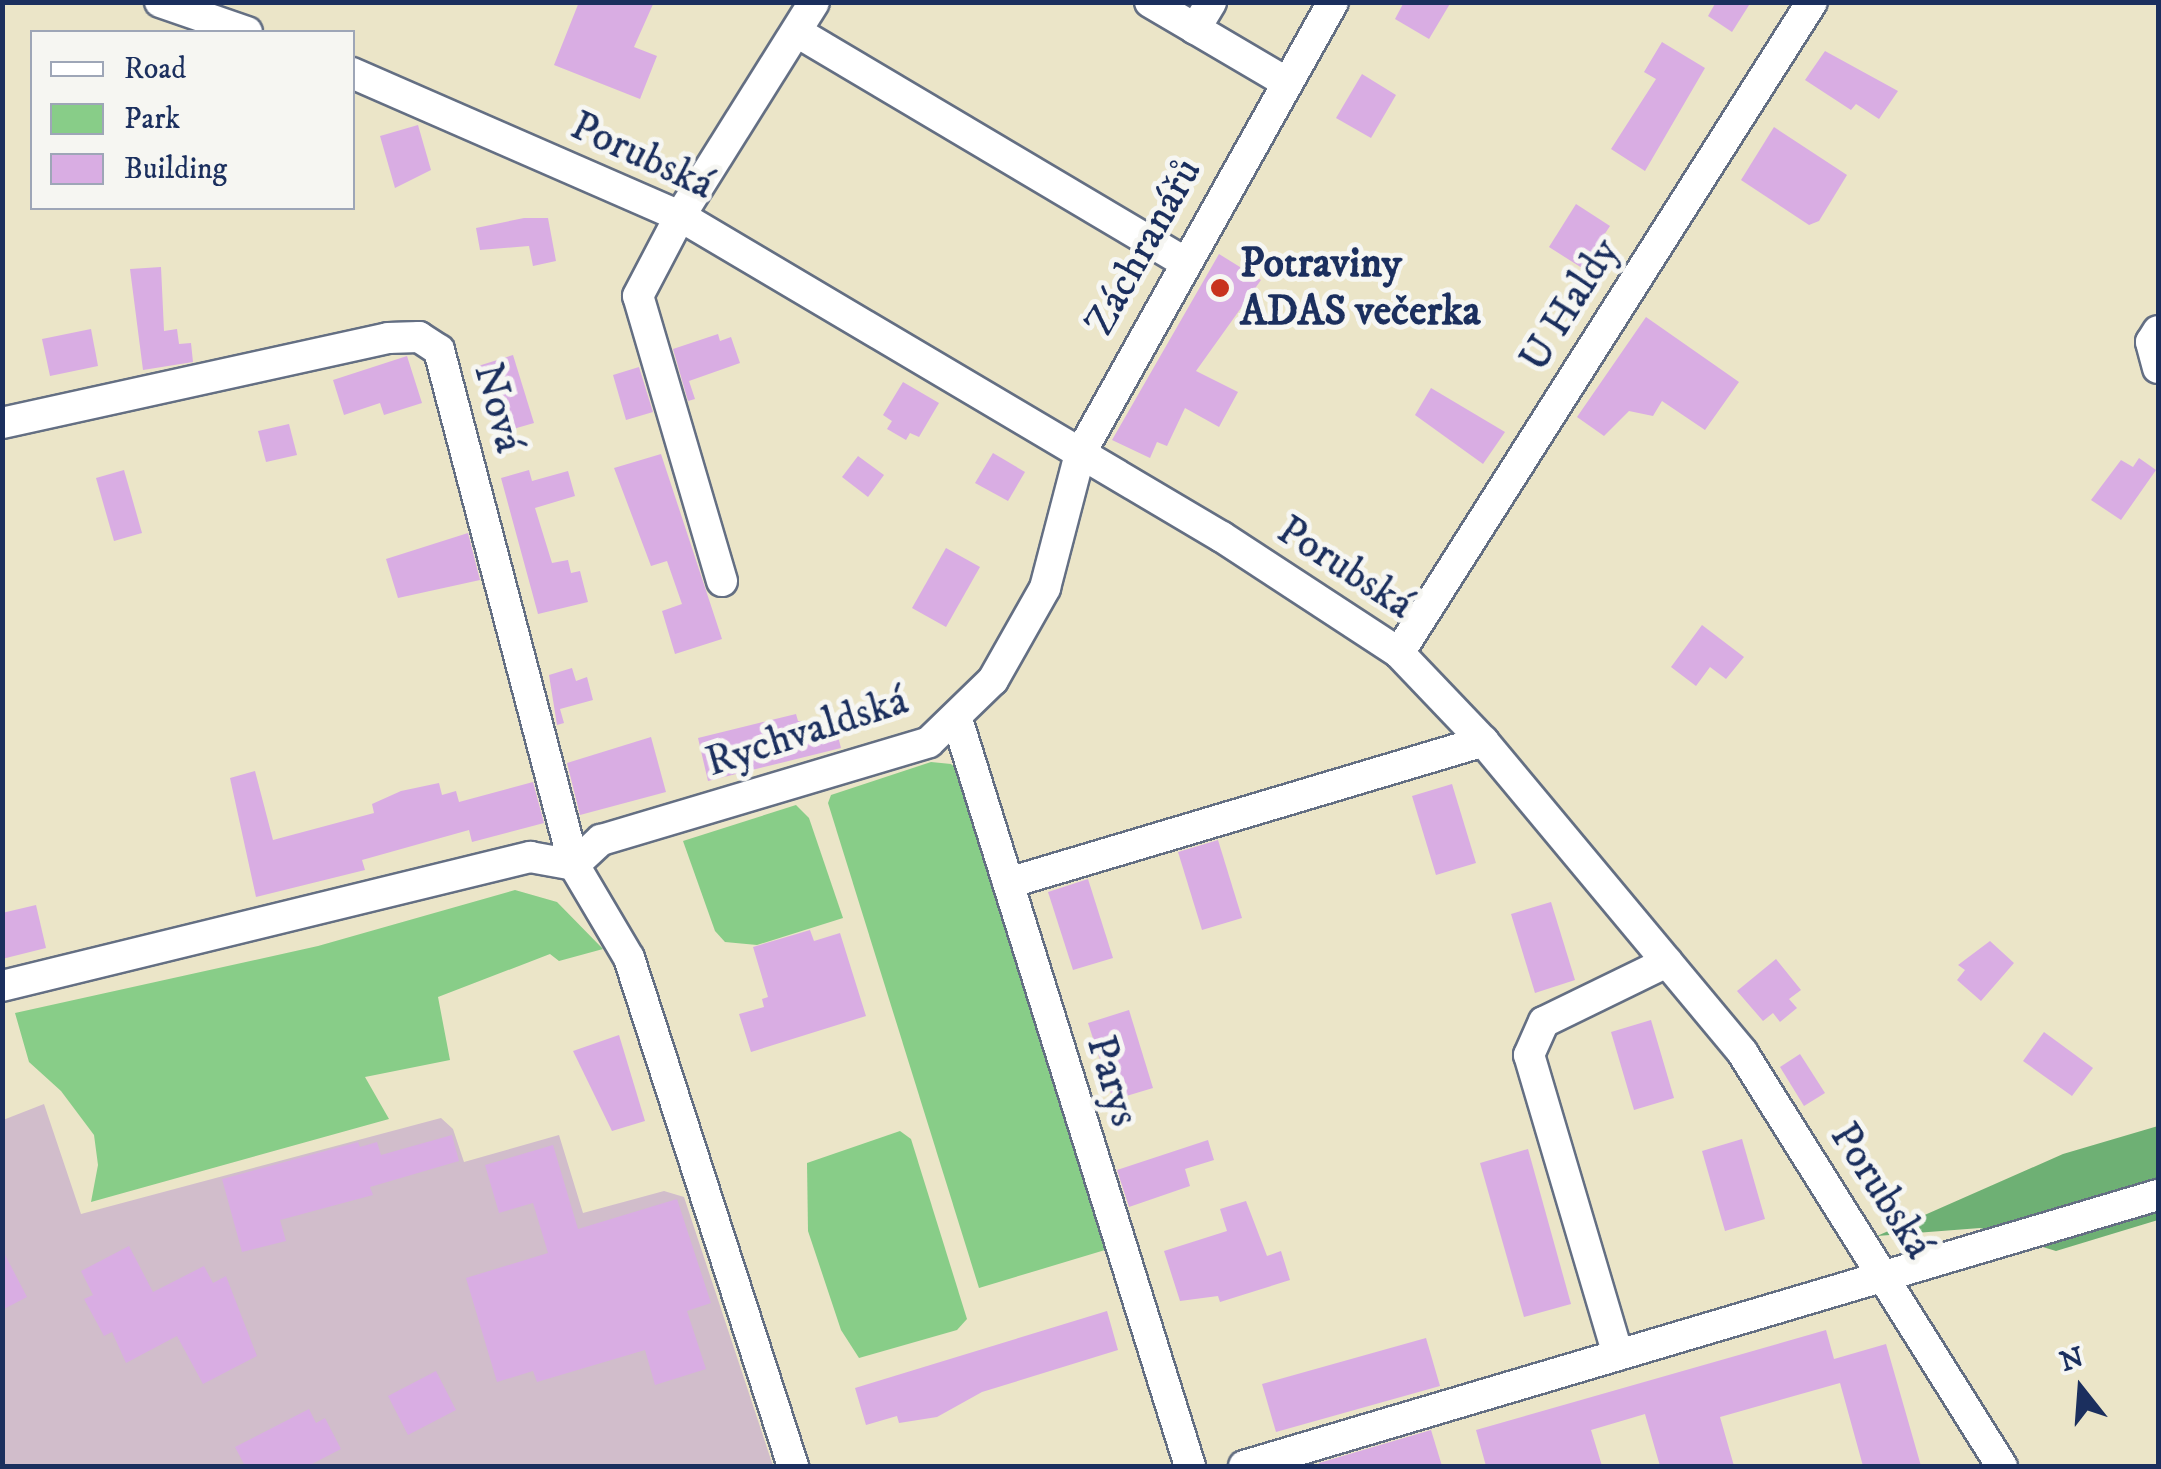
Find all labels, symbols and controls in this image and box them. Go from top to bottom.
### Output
legend [30,30,355,210]
text: Road [124,51,186,88]
text: Park [124,101,180,138]
street label: Porubská [562,101,722,211]
street label: Záchranářů [1075,150,1213,344]
text: Building [124,151,227,188]
street label: U Haldy [1509,229,1631,381]
place label: Potraviny ADAS večerka [1240,239,1481,338]
marker: Potraviny ADAS večerka [1209,277,1231,299]
street label: Nová [462,358,534,458]
street label: Porubská [1267,505,1423,631]
street label: Rychvaldská [700,676,914,788]
street label: Parys [1074,1030,1150,1132]
street label: Porubská [1818,1113,1944,1269]
north arrow [2031,1339,2131,1439]
text: N [2056,1340,2088,1380]

